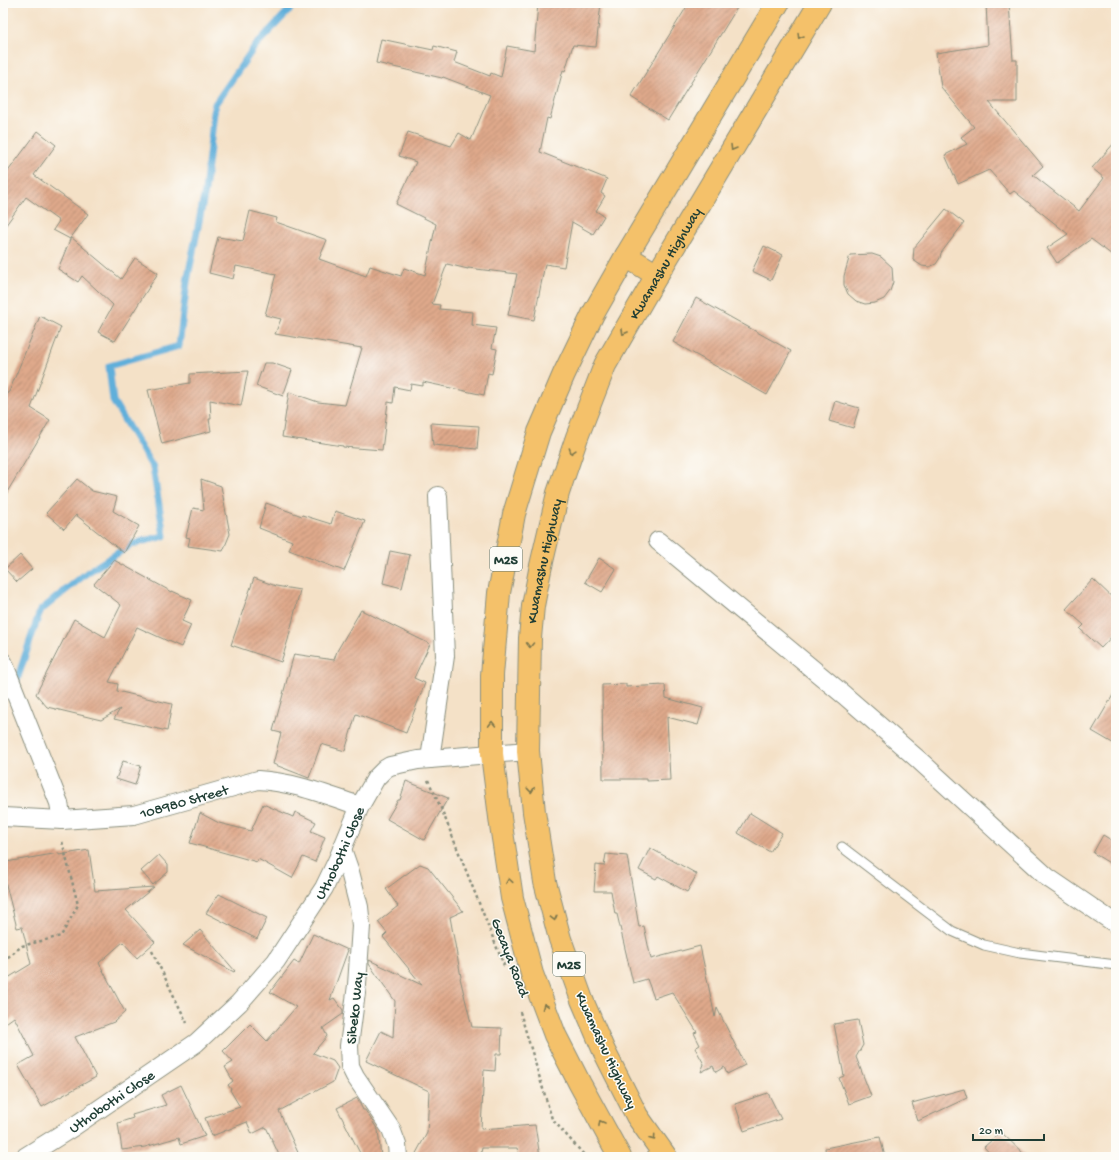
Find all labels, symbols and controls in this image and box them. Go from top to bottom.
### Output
one-way arrow [797,32,804,39]
one-way arrow [730,144,737,151]
street label: Kwamashu Highway [626,204,707,323]
one-way arrow [621,328,628,335]
one-way arrow [568,447,577,454]
street label: Kwamashu Highway [524,497,568,624]
road number: M25 [490,547,522,571]
one-way arrow [526,642,534,648]
one-way arrow [488,721,496,727]
street label: 108980 Street [137,781,232,824]
one-way arrow [527,787,536,793]
street label: Uthobothi Close [312,804,370,904]
one-way arrow [505,878,514,884]
one-way arrow [550,915,558,921]
street label: Gecaya Road [486,916,533,1001]
road number: M25 [553,952,585,976]
street label: Sibeko Way [343,971,369,1045]
street label: Kwamashu Highway [570,989,640,1113]
one-way arrow [541,1003,549,1010]
street label: Uthobothi Close [66,1067,159,1138]
scale bar [973,1116,1044,1142]
one-way arrow [599,1120,606,1127]
text: 20 m [979,1125,1004,1139]
one-way arrow [648,1134,656,1141]

